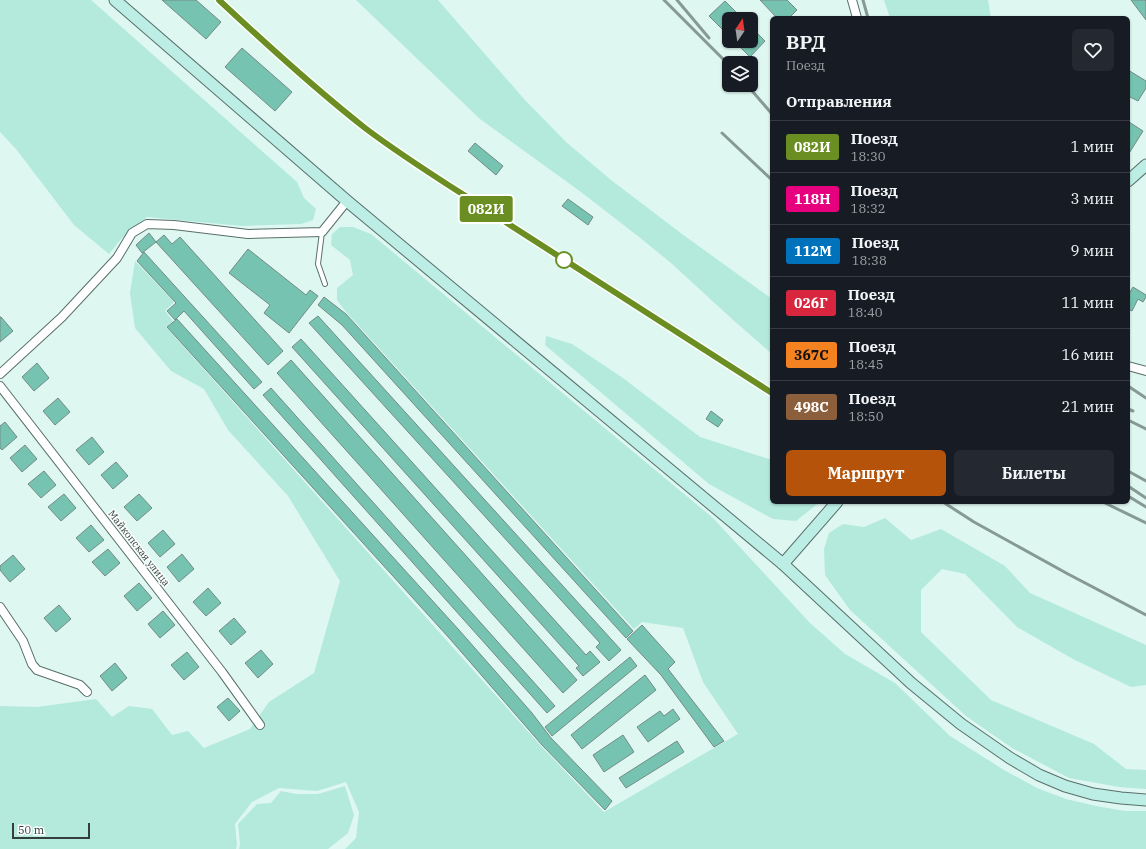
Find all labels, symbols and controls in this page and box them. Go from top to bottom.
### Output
north arrow [722,12,758,48]
map controls [722,12,758,92]
button: heart [1072,29,1114,71]
text: ВРД [786,30,825,54]
button: layers [722,56,758,92]
text: Поезд [786,57,825,74]
text: Отправления [786,92,892,111]
text: Поезд [851,129,898,148]
text: 1 мин [1070,137,1114,156]
text: 082И [794,138,831,156]
text: 18:30 [851,148,886,165]
text: Поезд [851,181,898,200]
text: 3 мин [1070,189,1114,208]
text: 118Н [794,190,831,208]
line badge: 082И [458,196,514,222]
text: 082И [468,200,504,218]
text: 18:32 [851,200,886,217]
text: Поезд [852,233,899,252]
text: 9 мин [1070,241,1114,260]
text: 112М [794,242,832,260]
unlabelled marker [555,251,573,269]
text: 18:38 [852,252,887,269]
text: Поезд [848,285,895,304]
text: 11 мин [1061,293,1114,312]
text: 026Г [794,294,828,312]
text: 18:40 [848,304,883,321]
text: Поезд [849,337,896,356]
text: 16 мин [1061,345,1114,364]
text: 367С [794,346,829,364]
text: 18:45 [849,356,883,373]
text: Поезд [849,389,896,408]
text: 21 мин [1061,397,1114,416]
text: 498С [794,398,829,416]
text: 18:50 [849,408,883,425]
button: Маршрут [786,450,946,496]
button: Билеты [954,450,1114,496]
street label: Майкопская улица [105,507,173,589]
scale bar [12,821,90,840]
text: 50 m [18,823,44,837]

